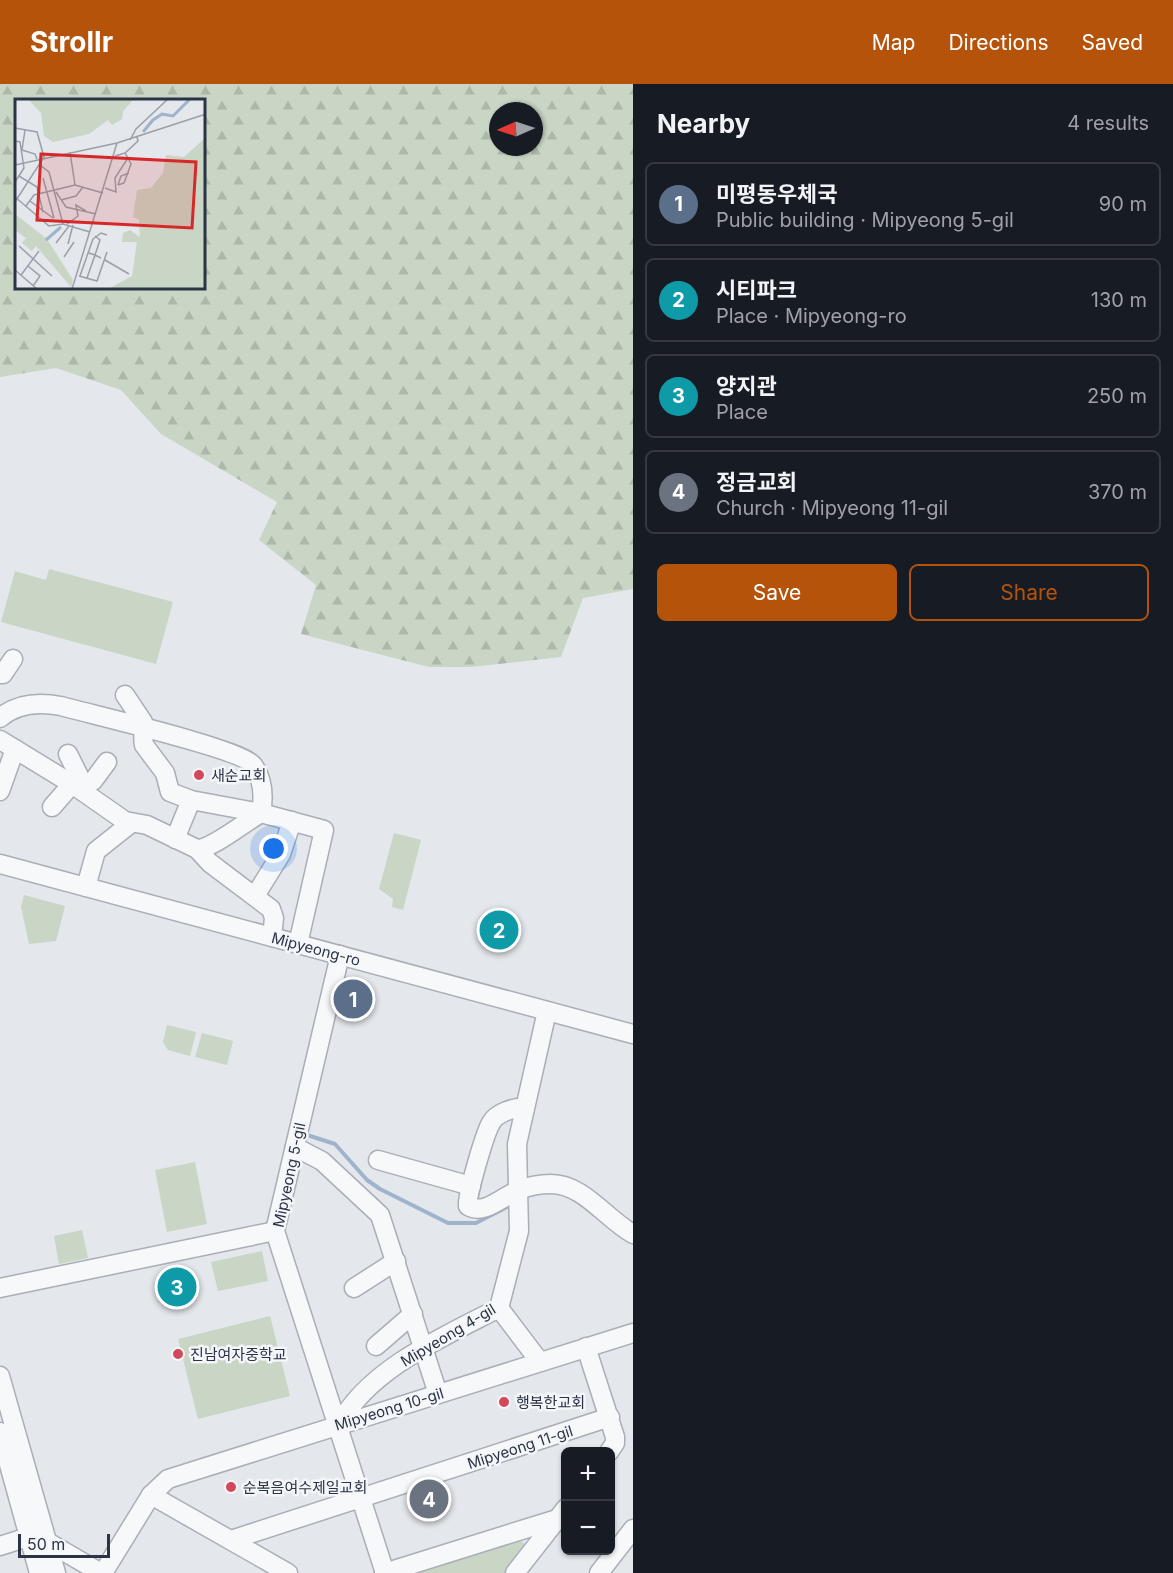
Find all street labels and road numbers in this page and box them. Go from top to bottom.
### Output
street label: Mipyeong-ro [269,928,363,970]
street label: Mipyeong 5-gil [269,1121,309,1229]
street label: Mipyeong 4-gil [397,1299,499,1371]
street label: Mipyeong 10-gil [332,1383,446,1435]
street label: Mipyeong 11-gil [465,1421,575,1473]

